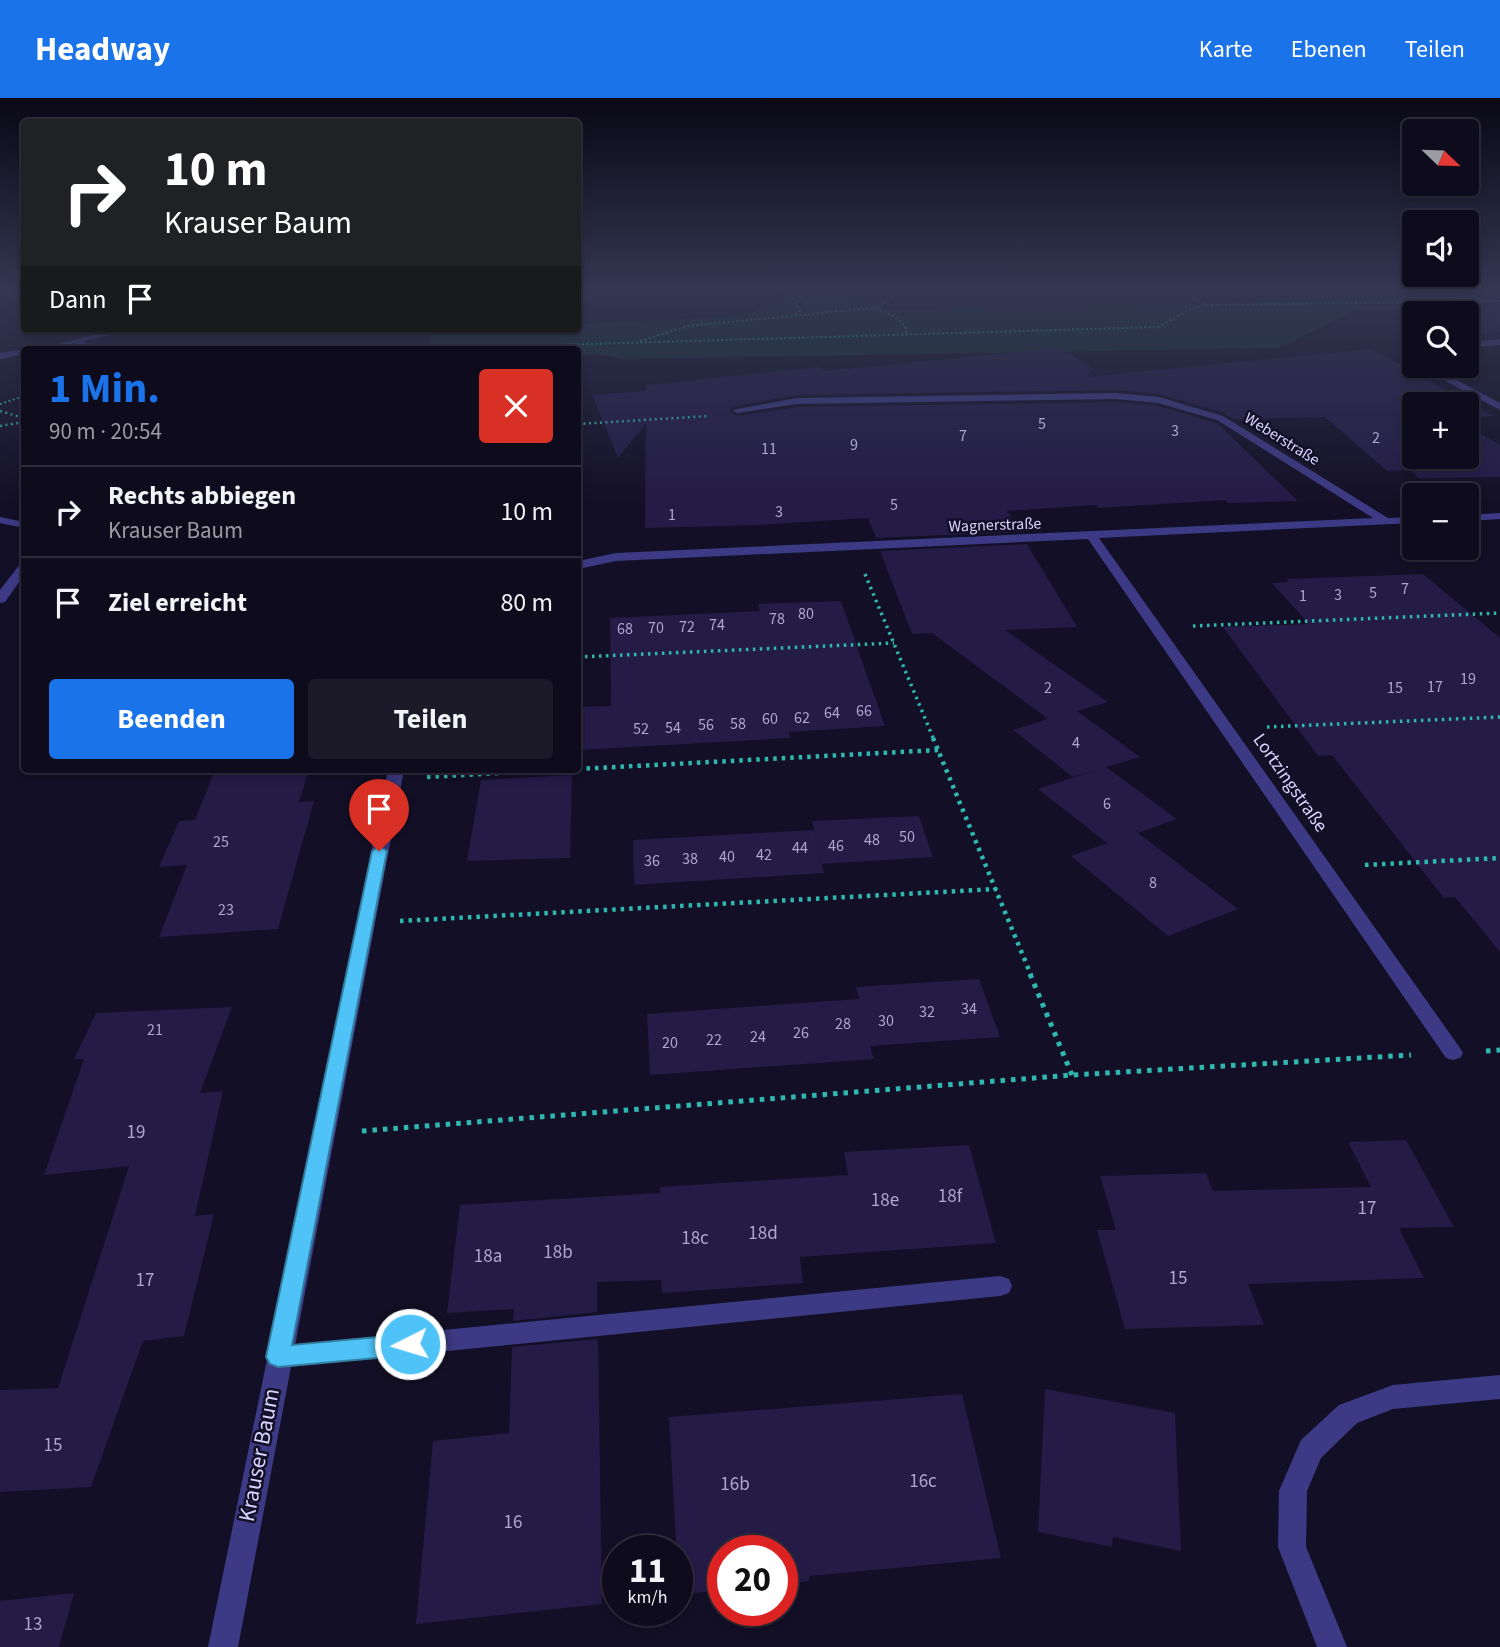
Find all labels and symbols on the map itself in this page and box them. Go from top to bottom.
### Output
north arrow [1402,119,1479,196]
street label: Weberstraße [1240,407,1324,471]
house number: 5 [1038,413,1046,435]
house number: 3 [1171,420,1179,442]
house number: 7 [959,425,967,447]
house number: 2 [1372,427,1380,449]
house number: 9 [850,434,858,456]
house number: 11 [761,438,777,460]
house number: 5 [890,494,898,516]
house number: 3 [775,501,783,523]
house number: 1 [668,504,676,526]
street label: Wagnerstraße [948,512,1042,538]
house number: 7 [1401,578,1409,600]
house number: 5 [1369,582,1377,604]
house number: 3 [1334,584,1342,606]
house number: 1 [1299,585,1307,607]
house number: 80 [798,603,814,625]
house number: 78 [769,608,785,630]
house number: 74 [709,614,725,636]
house number: 72 [679,616,695,638]
house number: 70 [648,617,664,639]
house number: 68 [617,618,633,640]
house number: 19 [1460,668,1476,690]
house number: 17 [1427,676,1443,698]
house number: 2 [1044,677,1052,699]
house number: 15 [1387,677,1403,699]
house number: 66 [856,700,872,722]
house number: 64 [824,702,840,724]
house number: 62 [794,707,810,729]
house number: 60 [762,708,778,730]
house number: 58 [730,713,746,735]
house number: 56 [698,714,714,736]
house number: 54 [665,717,681,739]
house number: 52 [633,718,649,740]
street label: Lortzingstraße [1246,728,1334,838]
house number: 4 [1072,732,1080,754]
pin [349,779,409,851]
house number: 6 [1103,793,1111,815]
house number: 50 [899,826,915,848]
house number: 48 [864,829,880,851]
house number: 25 [213,831,229,853]
house number: 46 [828,835,844,857]
house number: 44 [792,837,808,859]
house number: 42 [756,844,772,866]
house number: 40 [719,846,735,868]
house number: 38 [682,848,698,870]
house number: 36 [644,850,660,872]
house number: 8 [1149,872,1157,894]
house number: 23 [218,899,234,921]
house number: 34 [961,998,977,1020]
house number: 32 [919,1001,935,1023]
house number: 30 [878,1010,894,1032]
house number: 28 [835,1013,851,1035]
house number: 21 [147,1019,163,1041]
house number: 26 [793,1022,809,1044]
house number: 24 [750,1026,766,1048]
house number: 22 [706,1029,722,1051]
house number: 20 [662,1032,678,1054]
house number: 19 [127,1119,145,1146]
house number: 18f [938,1183,964,1210]
house number: 18e [871,1187,899,1214]
house number: 17 [1358,1195,1376,1222]
house number: 18d [748,1220,778,1247]
house number: 18c [681,1225,709,1252]
house number: 18b [543,1239,573,1266]
house number: 18a [474,1243,502,1270]
house number: 15 [1169,1265,1187,1292]
house number: 17 [136,1267,154,1294]
position arrow [373,1307,447,1381]
street label: Krauser Baum [230,1385,288,1525]
house number: 15 [44,1432,62,1459]
house number: 16c [909,1468,937,1495]
house number: 16b [720,1471,750,1498]
house number: 16 [504,1509,522,1536]
speed limit sign: 20 [707,1535,798,1626]
house number: 13 [24,1611,42,1638]

